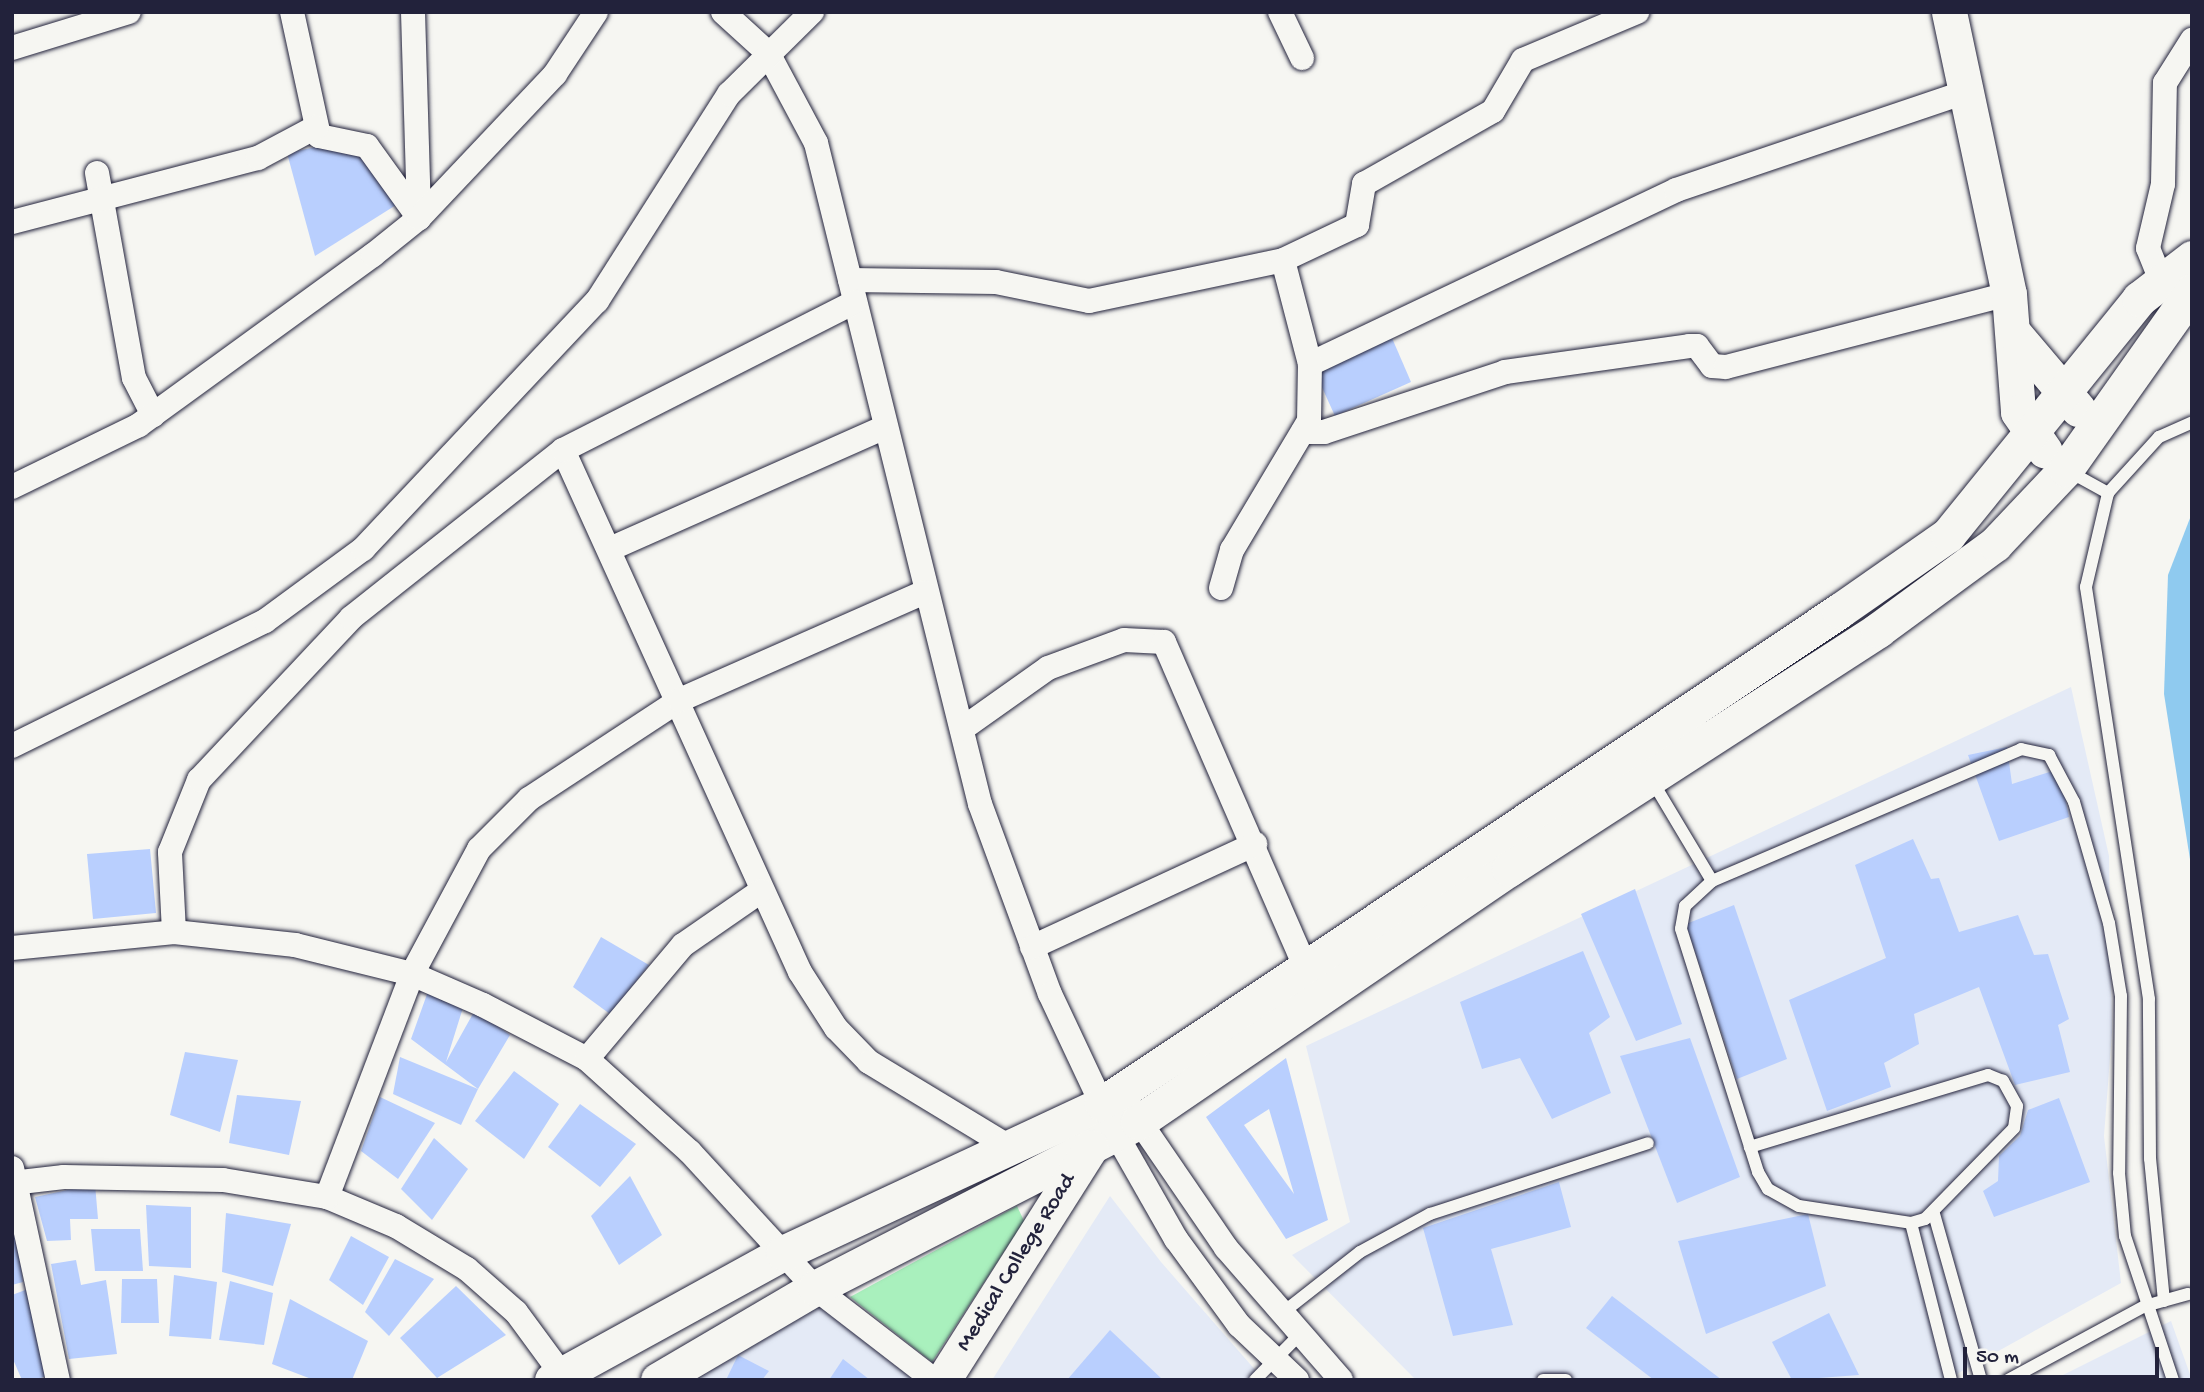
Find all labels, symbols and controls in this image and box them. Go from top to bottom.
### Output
street label: Medical College Road [951,1169,1083,1357]
scale bar [1966,1332,2162,1376]
text: 50 m [1976,1346,2019,1371]

